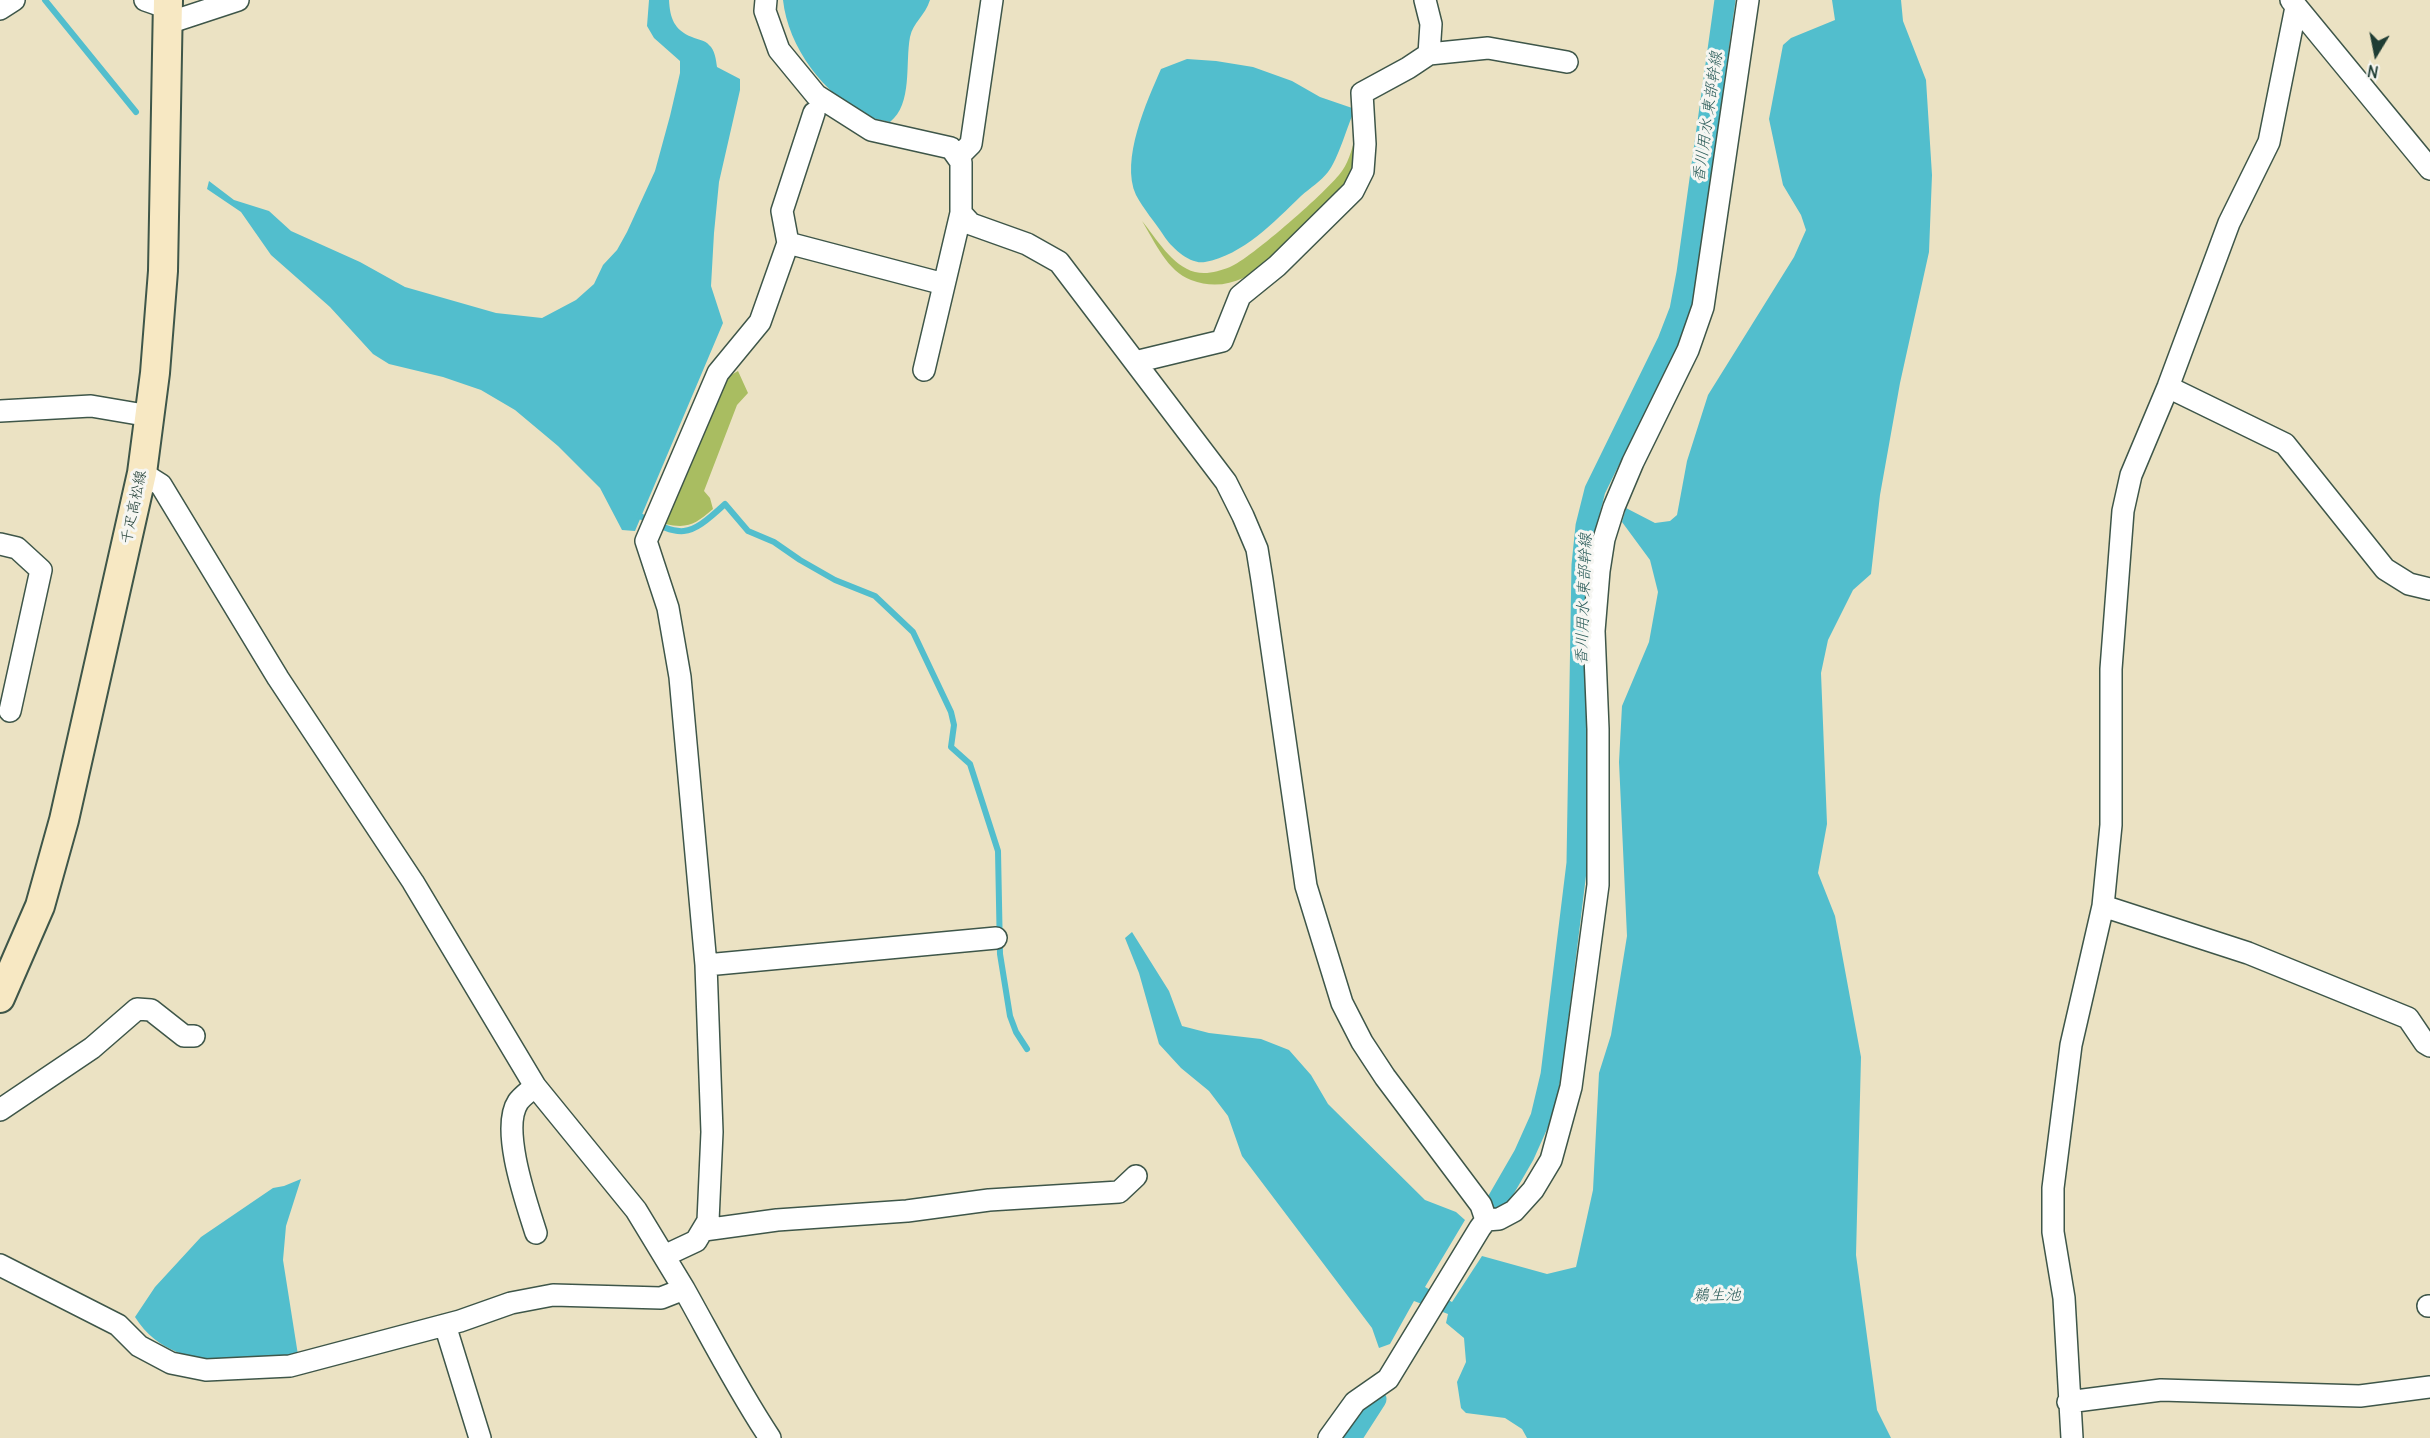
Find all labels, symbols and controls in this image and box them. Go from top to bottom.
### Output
north arrow [2346,24,2406,84]
water label: 香川用水 東部幹線 [1689,50,1727,184]
text: N [2366,61,2380,83]
street label: 千疋高松線 [117,468,151,546]
water label: 香川用水 東部幹線 [1572,533,1596,665]
water label: 鵜生池 [1693,1285,1741,1305]

